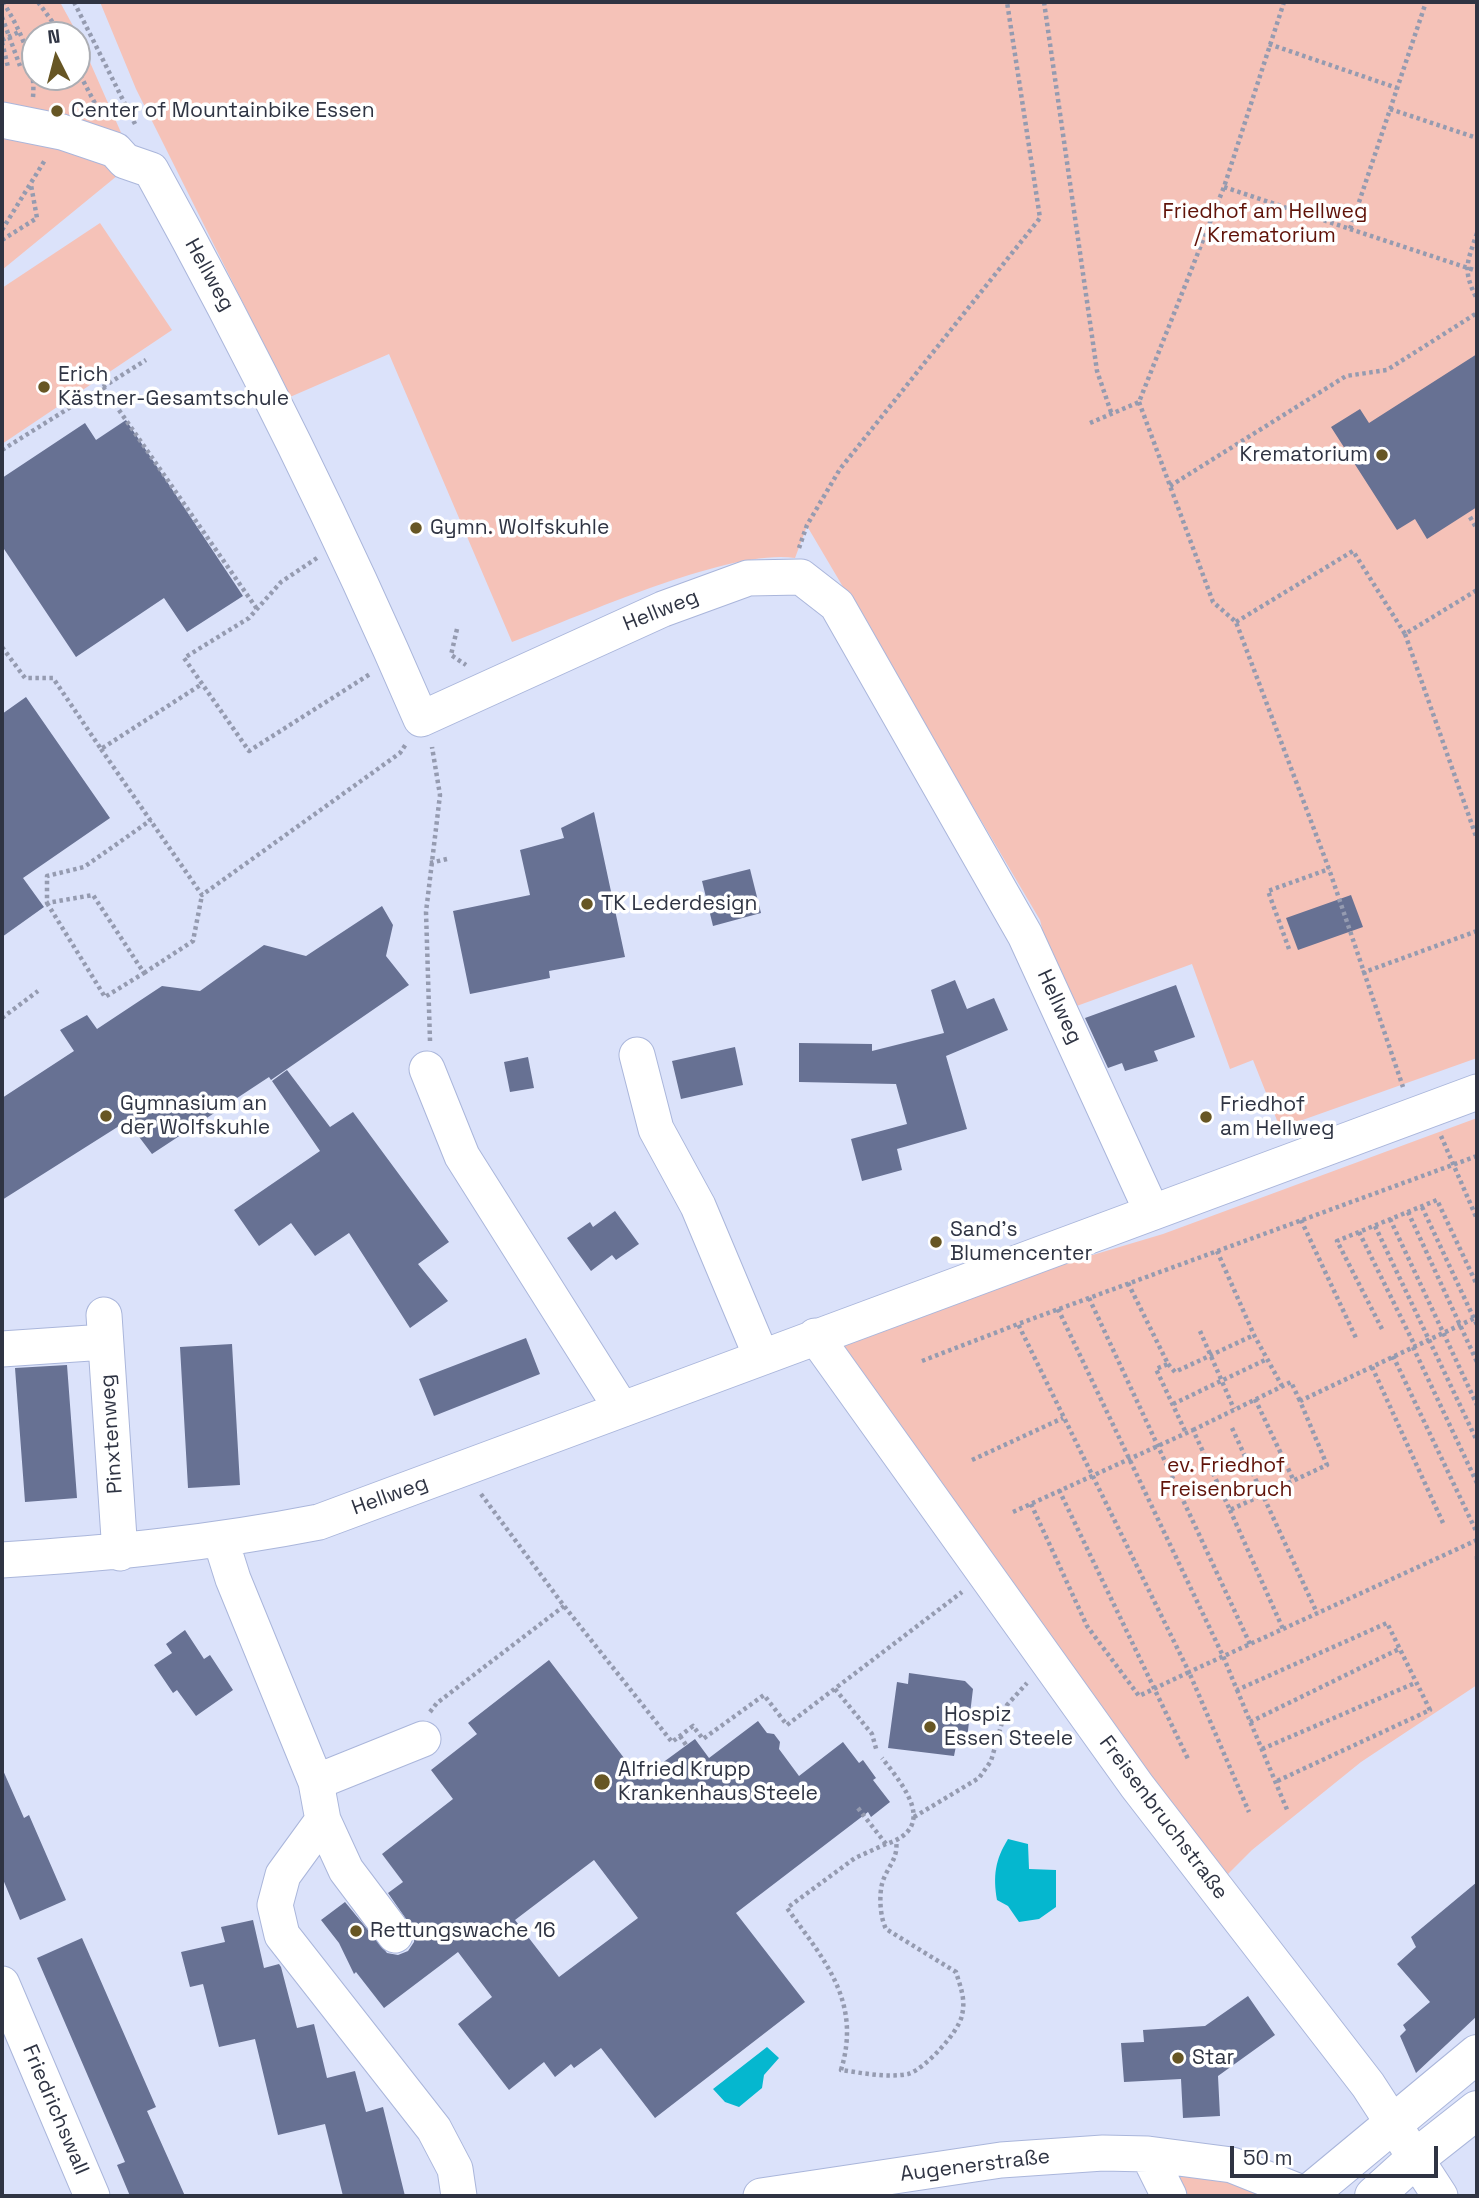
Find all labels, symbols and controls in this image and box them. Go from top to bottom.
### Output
north arrow [21,21,91,91]
text: N [46,24,62,50]
place label: Center of Mountainbike Essen [71,98,375,124]
marker: Center of Mountainbike Essen [49,103,65,119]
park label: Friedhof am Hellweg / Krematorium [1162,199,1368,249]
street label: Hellweg [179,234,239,316]
place label: Erich Kästner-Gesamtschule [58,362,289,412]
marker: Erich Kästner-Gesamtschule [36,379,52,395]
place label: Krematorium [1240,442,1368,468]
marker: Krematorium [1374,447,1390,463]
place label: Gymn. Wolfskuhle [430,515,609,541]
marker: Gymn. Wolfskuhle [408,520,424,536]
street label: Hellweg [620,585,702,637]
place label: TK Lederdesign [601,891,757,917]
marker: TK Lederdesign [579,896,595,912]
street label: Hellweg [1031,966,1087,1048]
place label: Gymnasium an der Wolfskuhle [120,1091,270,1141]
place label: Friedhof am Hellweg [1220,1092,1335,1142]
marker: Gymnasium an der Wolfskuhle [98,1108,114,1124]
marker: Friedhof am Hellweg [1198,1109,1214,1125]
place label: Sand's Blumencenter [950,1217,1092,1267]
marker: Sand's Blumencenter [928,1234,944,1250]
street label: Pinxtenweg [95,1373,129,1495]
park label: ev. Friedhof Freisenbruch [1160,1453,1292,1503]
street label: Hellweg [349,1471,431,1521]
place label: Hospiz Essen Steele [944,1702,1073,1752]
marker: Hospiz Essen Steele [922,1719,938,1735]
street label: Freisenbruchstraße [1093,1731,1233,1905]
place label: Alfried Krupp Krankenhaus Steele [618,1757,818,1807]
marker: Alfried Krupp Krankenhaus Steele [592,1772,612,1792]
place label: Rettungswache 16 [370,1918,556,1944]
marker: Rettungswache 16 [348,1923,364,1939]
street label: Friedrichswall [16,2041,94,2179]
place label: Star [1192,2045,1234,2071]
marker: Star [1170,2050,1186,2066]
scale bar [1234,2132,1442,2176]
street label: Augenerstraße [899,2144,1051,2188]
text: 50 m [1243,2144,1293,2171]

